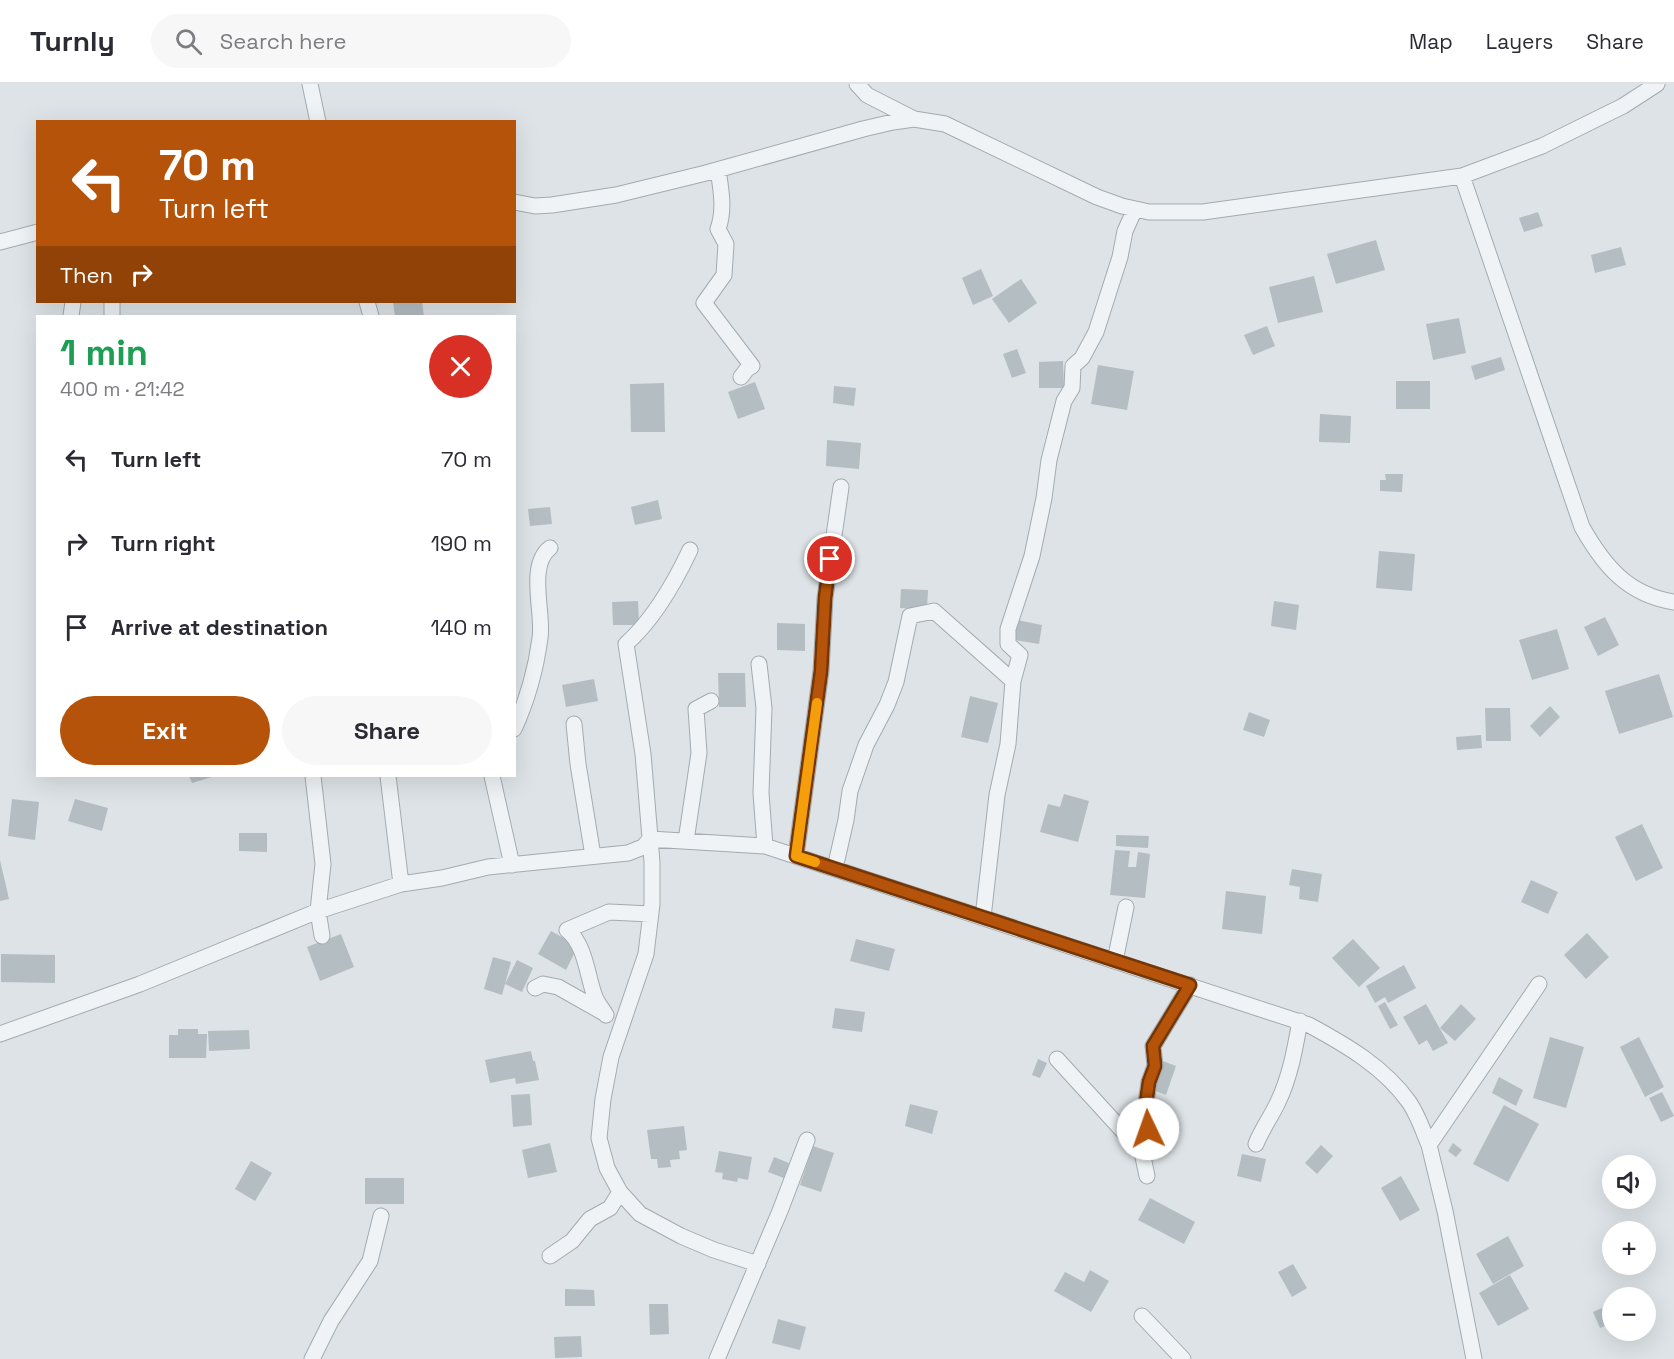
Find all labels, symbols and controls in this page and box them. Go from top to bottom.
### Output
search box [151,14,571,68]
text: Turnly [30,23,115,59]
icon: search [172,25,205,58]
text: Search here [220,27,347,55]
text: Map [1409,28,1453,55]
text: Layers [1486,28,1553,55]
text: Share [1586,28,1644,55]
text: 70 m [159,139,256,192]
icon: left [60,144,138,222]
text: Turn left [159,191,269,226]
icon: right [125,258,158,291]
text: Then [60,261,113,289]
text: 1 min [60,330,148,376]
button: close [429,335,492,398]
text: 400 m · 21:42 [60,376,185,402]
icon: left [60,443,93,476]
text: Turn left [111,445,201,473]
text: 70 m [441,445,492,473]
icon: right [60,527,93,560]
text: Turn right [111,529,216,557]
text: 190 m [431,529,492,557]
pin [804,533,855,584]
icon: arrive [813,542,846,575]
icon: arrive [60,611,93,644]
text: Arrive at destination [111,613,328,641]
text: 140 m [430,613,492,641]
button: Exit [60,696,270,765]
button: Share [282,696,492,765]
position arrow [1116,1097,1180,1161]
map controls [1602,1155,1656,1341]
button: sound [1602,1155,1656,1209]
button: + [1602,1221,1656,1275]
button: − [1602,1287,1656,1341]

